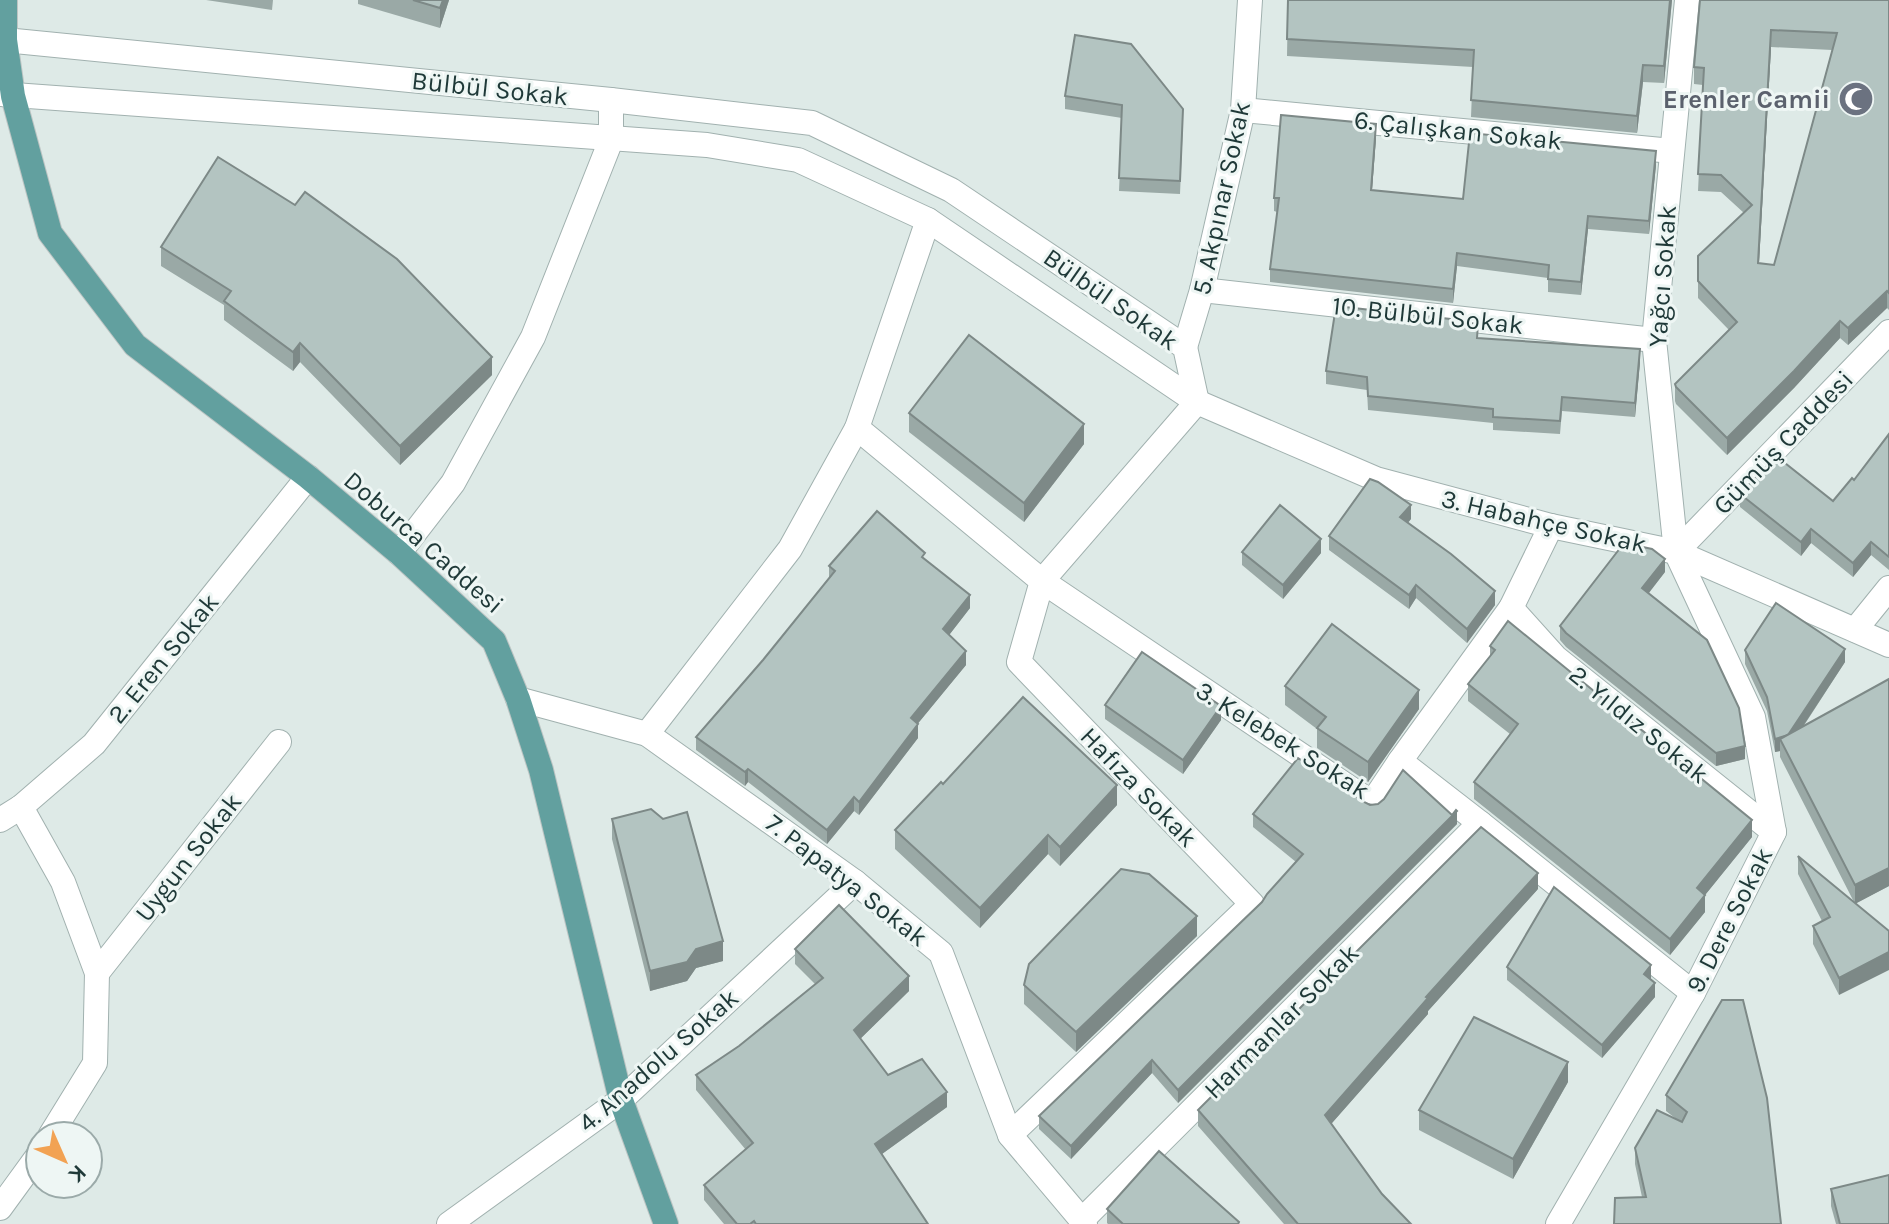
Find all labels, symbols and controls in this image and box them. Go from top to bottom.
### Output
street label: Bülbül Sokak [410,65,570,112]
mosque icon: Erenler Camii [1837,80,1875,118]
place label: Erenler Camii [1663,84,1830,115]
street label: 5. Akpınar Sokak [1186,98,1257,298]
street label: 6. Çalışkan Sokak [1352,104,1564,157]
street label: Yağcı Sokak [1642,204,1683,348]
street label: Bülbül Sokak [1037,242,1184,357]
street label: 10. Bülbül Sokak [1331,290,1525,341]
street label: Gümüş Caddesi [1707,364,1860,521]
street label: Doburca Caddesi [337,465,510,620]
street label: 3. Habahçe Sokak [1438,483,1650,560]
street label: 2. Eren Sokak [101,587,225,730]
street label: 2. Yıldız Sokak [1563,659,1715,790]
street label: 3. Kelebek Sokak [1190,675,1375,806]
street label: Hafıza Sokak [1074,721,1204,854]
street label: Uygun Sokak [129,787,248,928]
street label: 7. Papatya Sokak [759,807,934,953]
street label: 9. Dere Sokak [1680,842,1779,998]
street label: Harmanlar Sokak [1198,938,1365,1105]
street label: 4. Anadolu Sokak [572,982,745,1139]
north arrow [24,1120,104,1200]
text: K [63,1159,92,1188]

